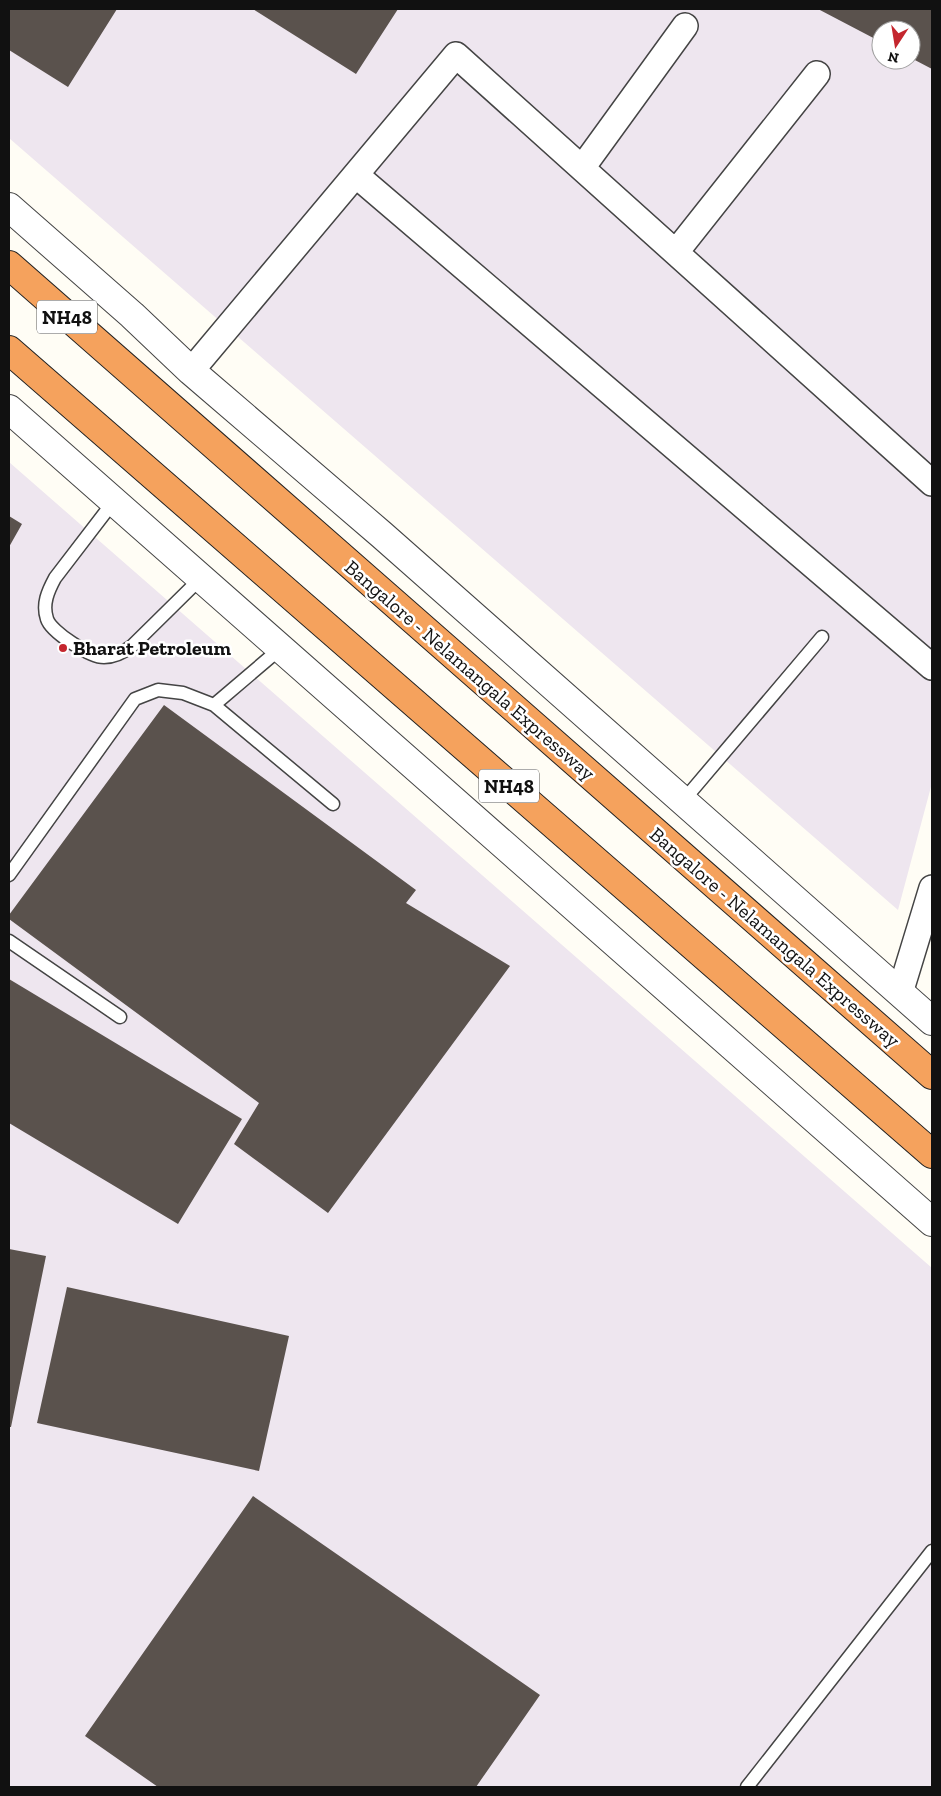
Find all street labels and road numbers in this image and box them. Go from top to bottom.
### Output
road number: NH48 [37,300,97,334]
street label: Bangalore - Nelamangala Expressway [340,555,601,786]
road number: NH48 [479,769,539,802]
street label: Bangalore - Nelamangala Expressway [645,822,906,1053]

